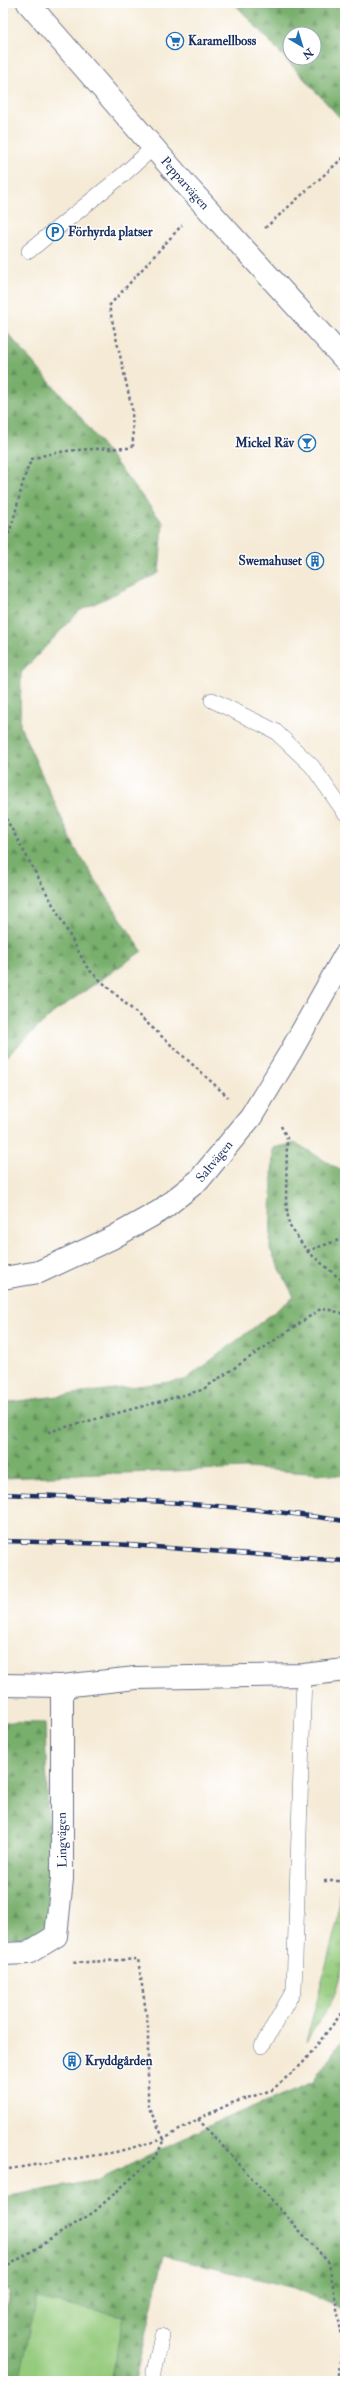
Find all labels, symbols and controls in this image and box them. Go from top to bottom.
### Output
north arrow [282,26,322,66]
supermarket icon: Karamellboss [165,31,185,51]
place label: Karamellboss [188,33,257,49]
text: N [299,45,317,62]
street label: Pepparvägen [157,153,213,213]
parking icon: Förhyrda platser [45,222,65,242]
place label: Förhyrda platser [68,224,154,241]
bar icon: Mickel Räv [297,433,317,453]
place label: Mickel Räv [234,435,295,451]
building icon: Swemahuset [305,551,325,571]
place label: Swemahuset [239,553,303,569]
street label: Saltvägen [192,1137,236,1186]
street label: Lingvägen [54,1812,70,1868]
building icon: Kryddgården [62,2051,82,2071]
place label: Kryddgården [85,2053,153,2070]

